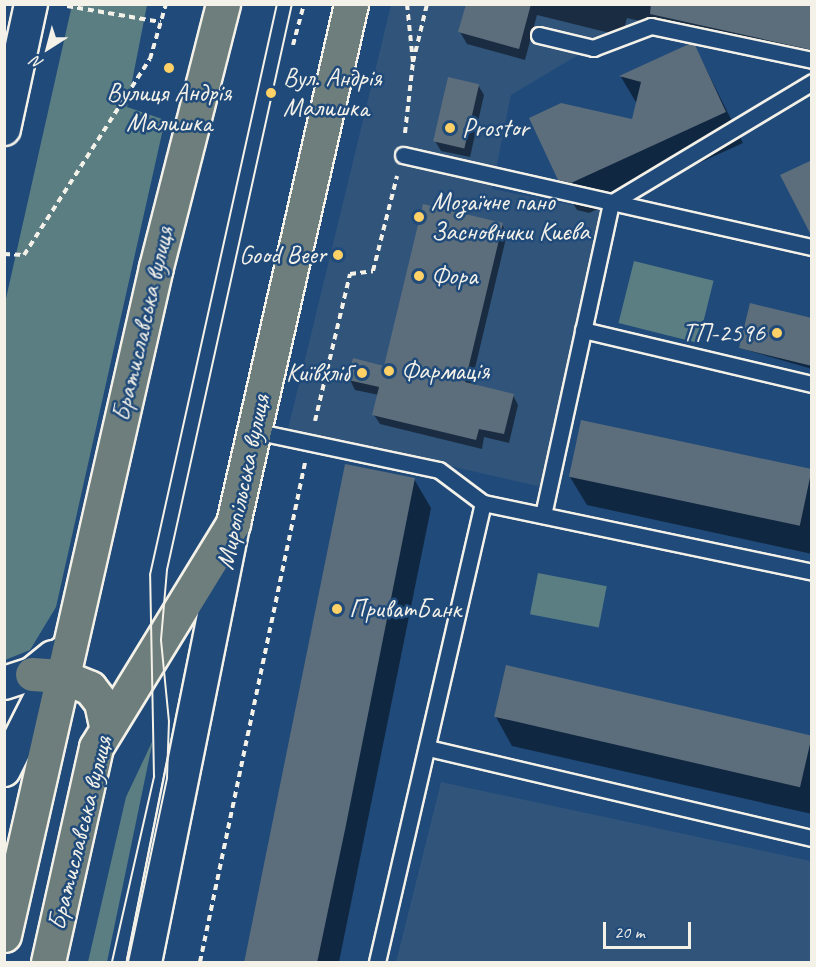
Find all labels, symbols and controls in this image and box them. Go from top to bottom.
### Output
north arrow [18,18,78,78]
text: N [28,52,47,74]
marker: Вулиця Андрія Малишка [162,61,176,75]
place label: Вул. Андрія Малишка [283,62,382,124]
place label: Вулиця Андрія Малишка [107,77,231,138]
marker: Вул. Андрія Малишка [264,86,278,100]
place label: Prostor [462,112,529,144]
marker: Prostor [443,121,457,135]
place label: Мозаїчне пано Засновники Києва [431,186,588,248]
marker: Мозаїчне пано Засновники Києва [412,210,426,224]
street label: Братиславська вулиця [105,223,181,425]
place label: Good Beer [239,239,326,271]
marker: Good Beer [331,248,345,262]
place label: Фора [431,260,477,292]
marker: Фора [412,269,426,283]
place label: ТП-2596 [682,317,765,349]
marker: ТП-2596 [770,326,784,340]
place label: Фармація [401,355,489,387]
place label: Київхліб [286,357,350,389]
marker: Фармація [382,364,396,378]
marker: Київхліб [355,366,369,380]
street label: Миропільська вулиця [209,391,277,573]
place label: ПриватБанк [349,593,461,625]
marker: ПриватБанк [330,602,344,616]
street label: Братиславська вулиця [41,733,119,933]
scale bar [606,910,694,948]
text: 20 m [614,921,645,943]

